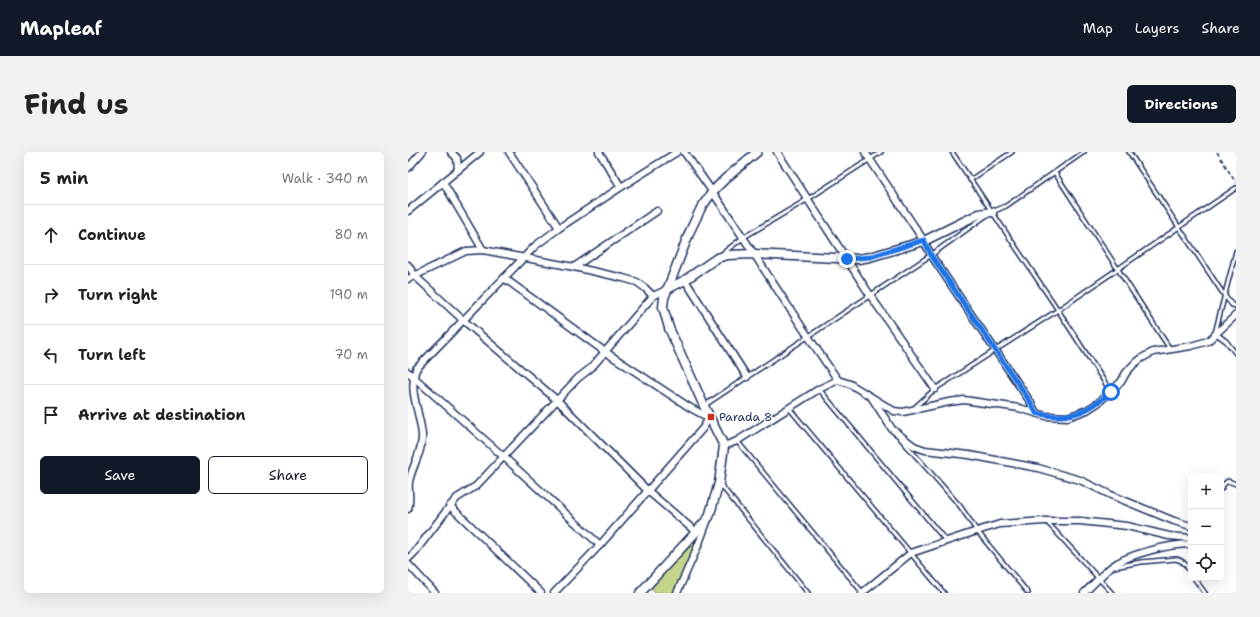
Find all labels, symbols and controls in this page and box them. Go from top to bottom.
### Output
text: Mapleaf [20,16,102,41]
text: Map [1083,19,1113,37]
text: Layers [1135,19,1179,37]
text: Share [1201,19,1240,37]
text: Find us [24,85,129,123]
button: Directions [1127,85,1236,123]
text: 5 min [40,167,88,189]
text: Walk · 340 m [282,170,368,187]
icon: ahead [40,224,62,246]
text: Continue [78,225,146,245]
text: 80 m [334,226,368,243]
route end [838,250,856,268]
icon: right [40,284,62,306]
text: Turn right [78,285,158,305]
text: 190 m [329,286,368,303]
icon: left [40,344,62,366]
text: Turn left [78,345,146,365]
text: 70 m [334,346,368,363]
route start [1102,383,1120,401]
icon: arrive [40,404,62,426]
text: Arrive at destination [78,405,246,425]
place label: Parada 8 [719,409,772,425]
marker: Parada 8 [706,412,716,422]
button: Save [40,456,200,494]
button: Share [208,456,368,494]
map controls [1188,473,1224,581]
button: + [1188,473,1224,509]
button: − [1188,509,1224,545]
button: locate [1188,545,1224,581]

